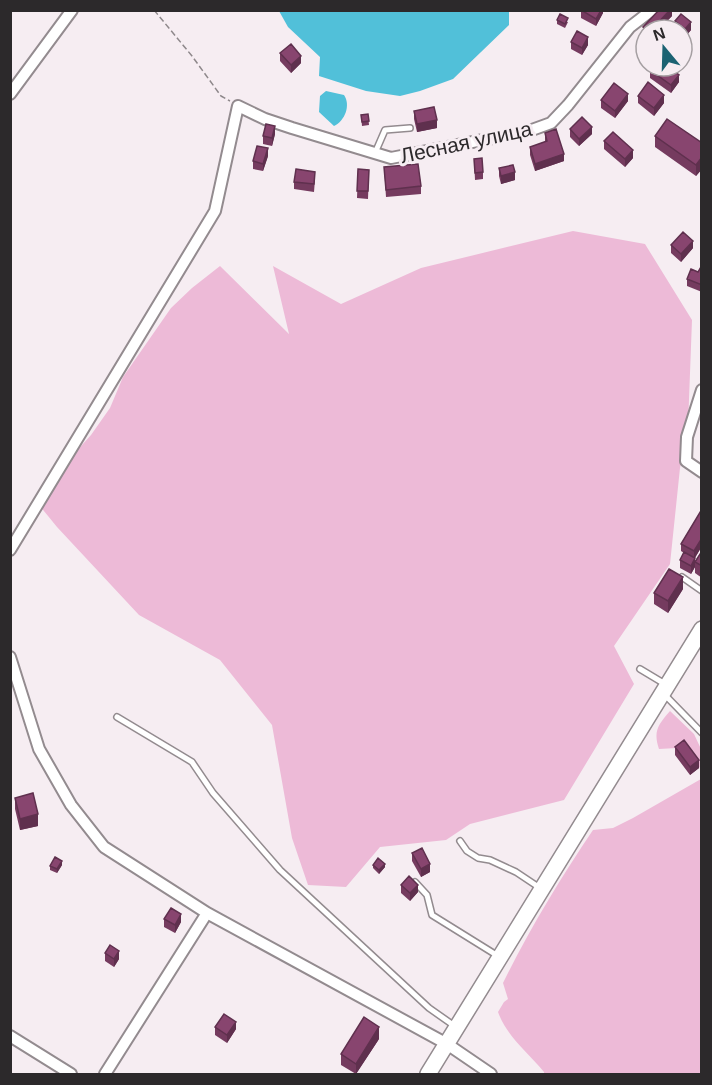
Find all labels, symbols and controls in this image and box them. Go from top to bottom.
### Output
north arrow [634,18,694,78]
text: N [651,24,668,44]
street label: Лесная улица [398,117,534,167]

